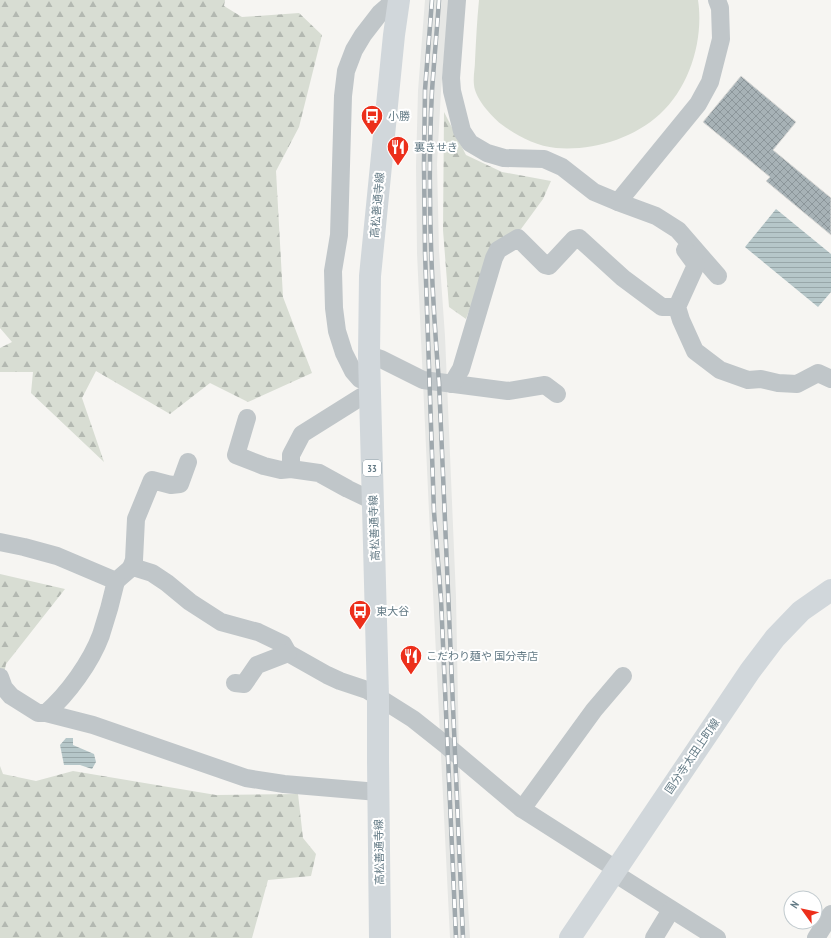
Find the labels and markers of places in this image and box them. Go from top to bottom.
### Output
bus stop icon: 小勝 [359,103,385,136]
place label: 小勝 [388,109,410,123]
restaurant icon: 裏きせき [385,134,411,167]
place label: 裏きせき [414,140,458,154]
bus stop icon: 東大谷 [347,598,373,631]
place label: 東大谷 [376,604,409,618]
restaurant icon: こだわり麺や 国分寺店 [398,643,424,676]
place label: こだわり麺や 国分寺店 [426,649,538,663]

